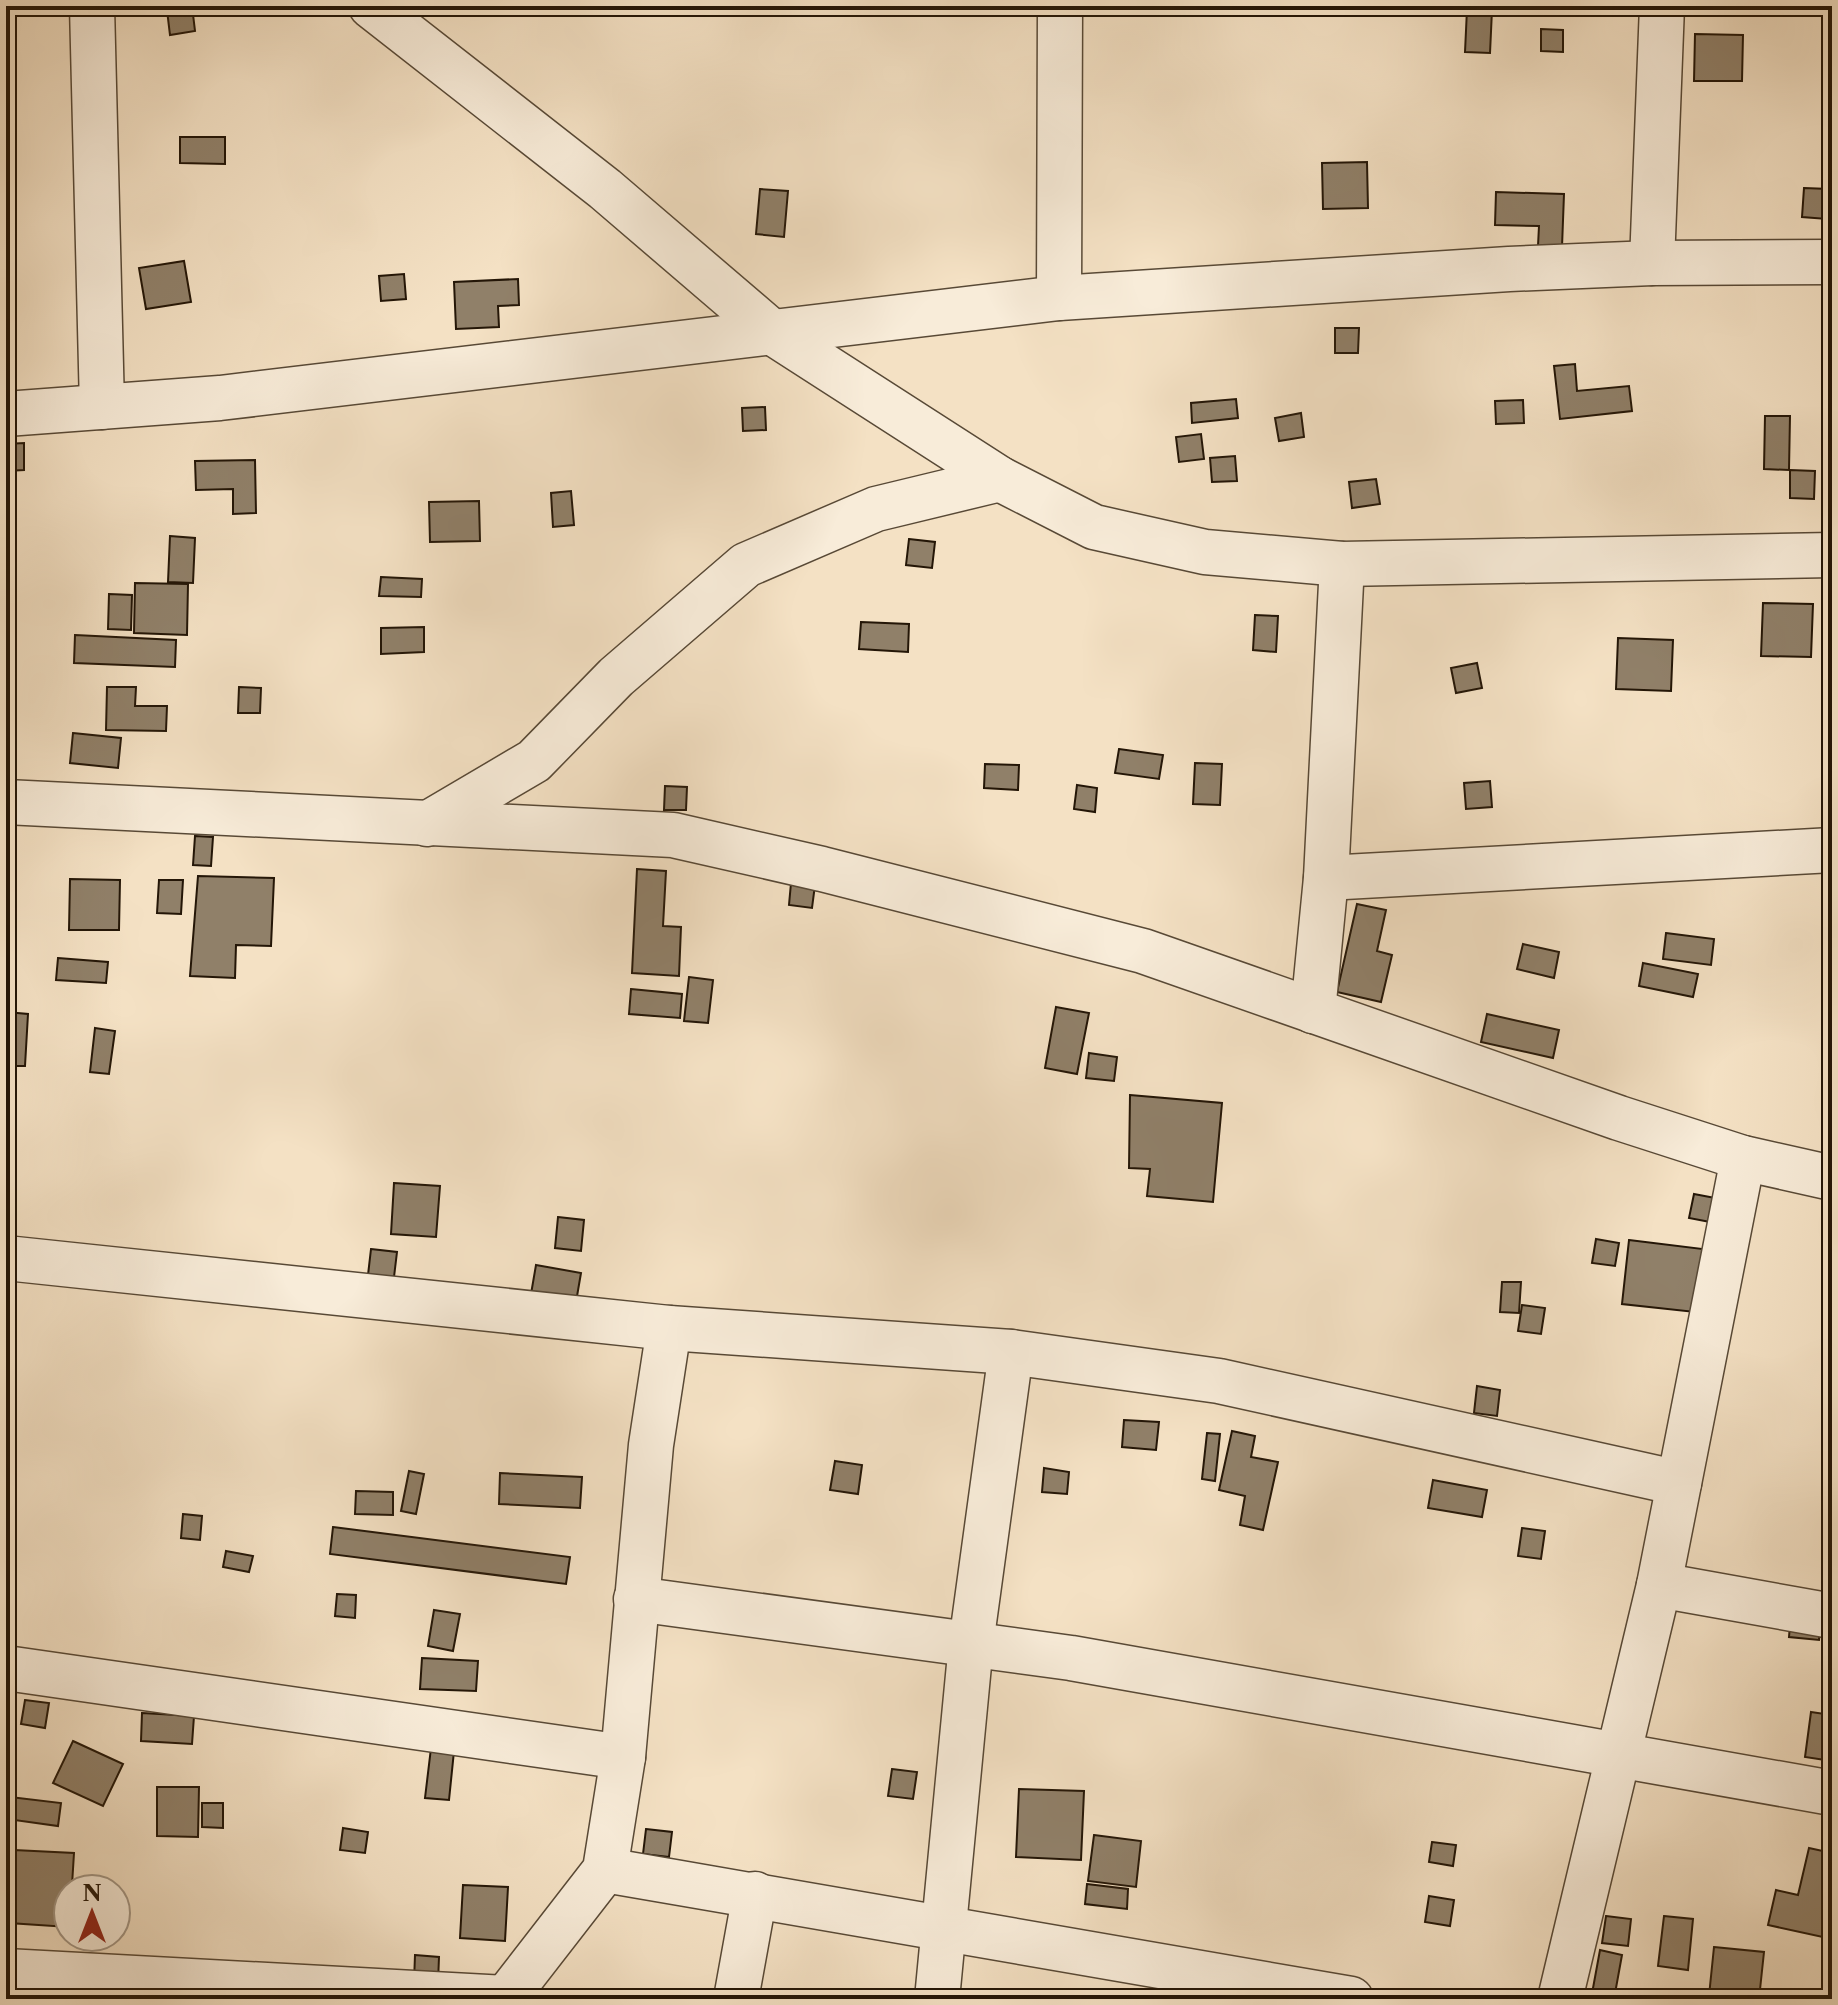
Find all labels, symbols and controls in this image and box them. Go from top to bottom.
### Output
north arrow [52,1873,132,1953]
text: N [82,1880,102,1907]

